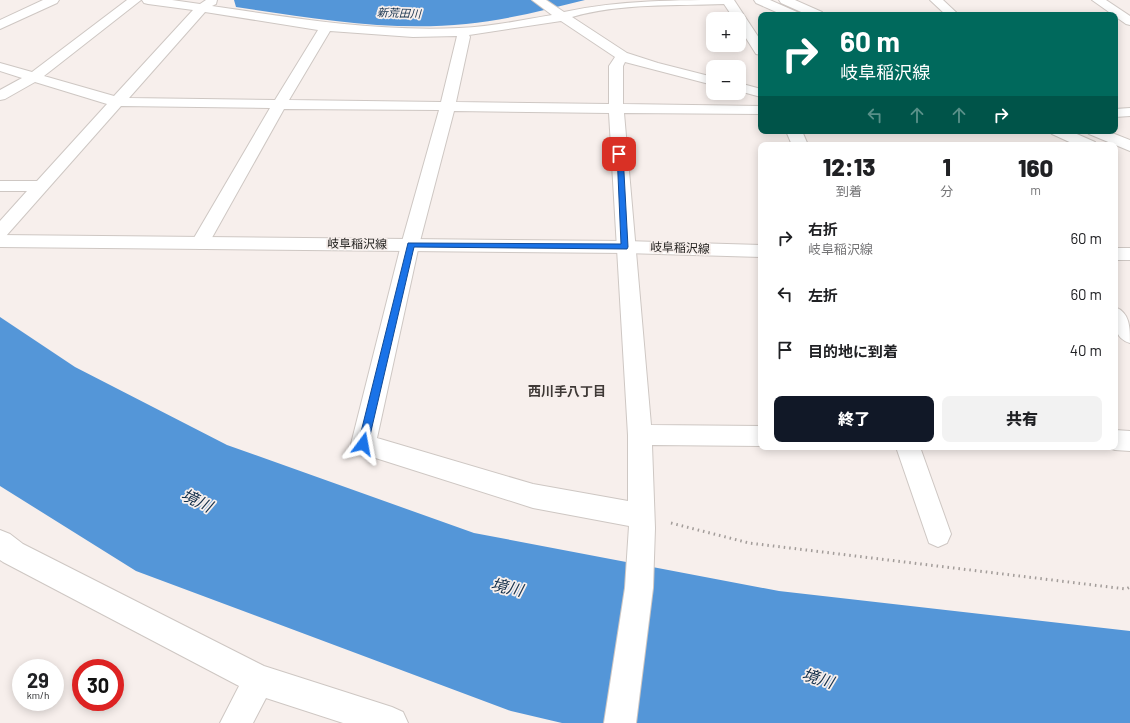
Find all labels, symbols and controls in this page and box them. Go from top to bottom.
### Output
water label: 新荒田川 [377,5,422,20]
map controls [706,12,746,100]
button: + [706,12,746,52]
text: 60 m [840,24,900,58]
icon: right [774,28,826,80]
button: − [706,60,746,100]
text: 岐阜稲沢線 [840,61,930,83]
icon: left [864,104,886,126]
icon: ahead [906,104,928,126]
icon: ahead [948,104,970,126]
icon: right [990,104,1012,126]
pin [602,137,636,171]
icon: arrive [608,143,630,165]
text: 12:13 [823,152,876,181]
text: 1 [942,152,951,181]
text: 160 [1018,153,1053,182]
text: m [1030,182,1041,198]
text: 到着 [836,183,862,199]
text: 分 [940,183,953,199]
text: 右折 [808,220,838,238]
icon: right [774,227,796,249]
text: 60 m [1070,229,1102,247]
street label: 岐阜稲沢線 [327,235,387,251]
street label: 岐阜稲沢線 [650,239,710,255]
text: 岐阜稲沢線 [808,241,873,257]
icon: left [774,283,796,305]
text: 60 m [1070,285,1102,303]
text: 左折 [808,286,838,304]
icon: arrive [774,339,796,361]
text: 40 m [1070,341,1102,359]
text: 目的地に到着 [808,342,898,360]
district label: 西川手八丁目 [528,383,606,399]
button: 終了 [774,396,934,442]
button: 共有 [942,396,1102,442]
position arrow [342,423,384,465]
water label: 境川 [179,484,218,516]
water label: 境川 [489,574,527,600]
speed limit sign: 30 [72,659,124,711]
water label: 境川 [800,664,838,692]
text: 29 [27,668,49,692]
text: km/h [27,689,49,701]

